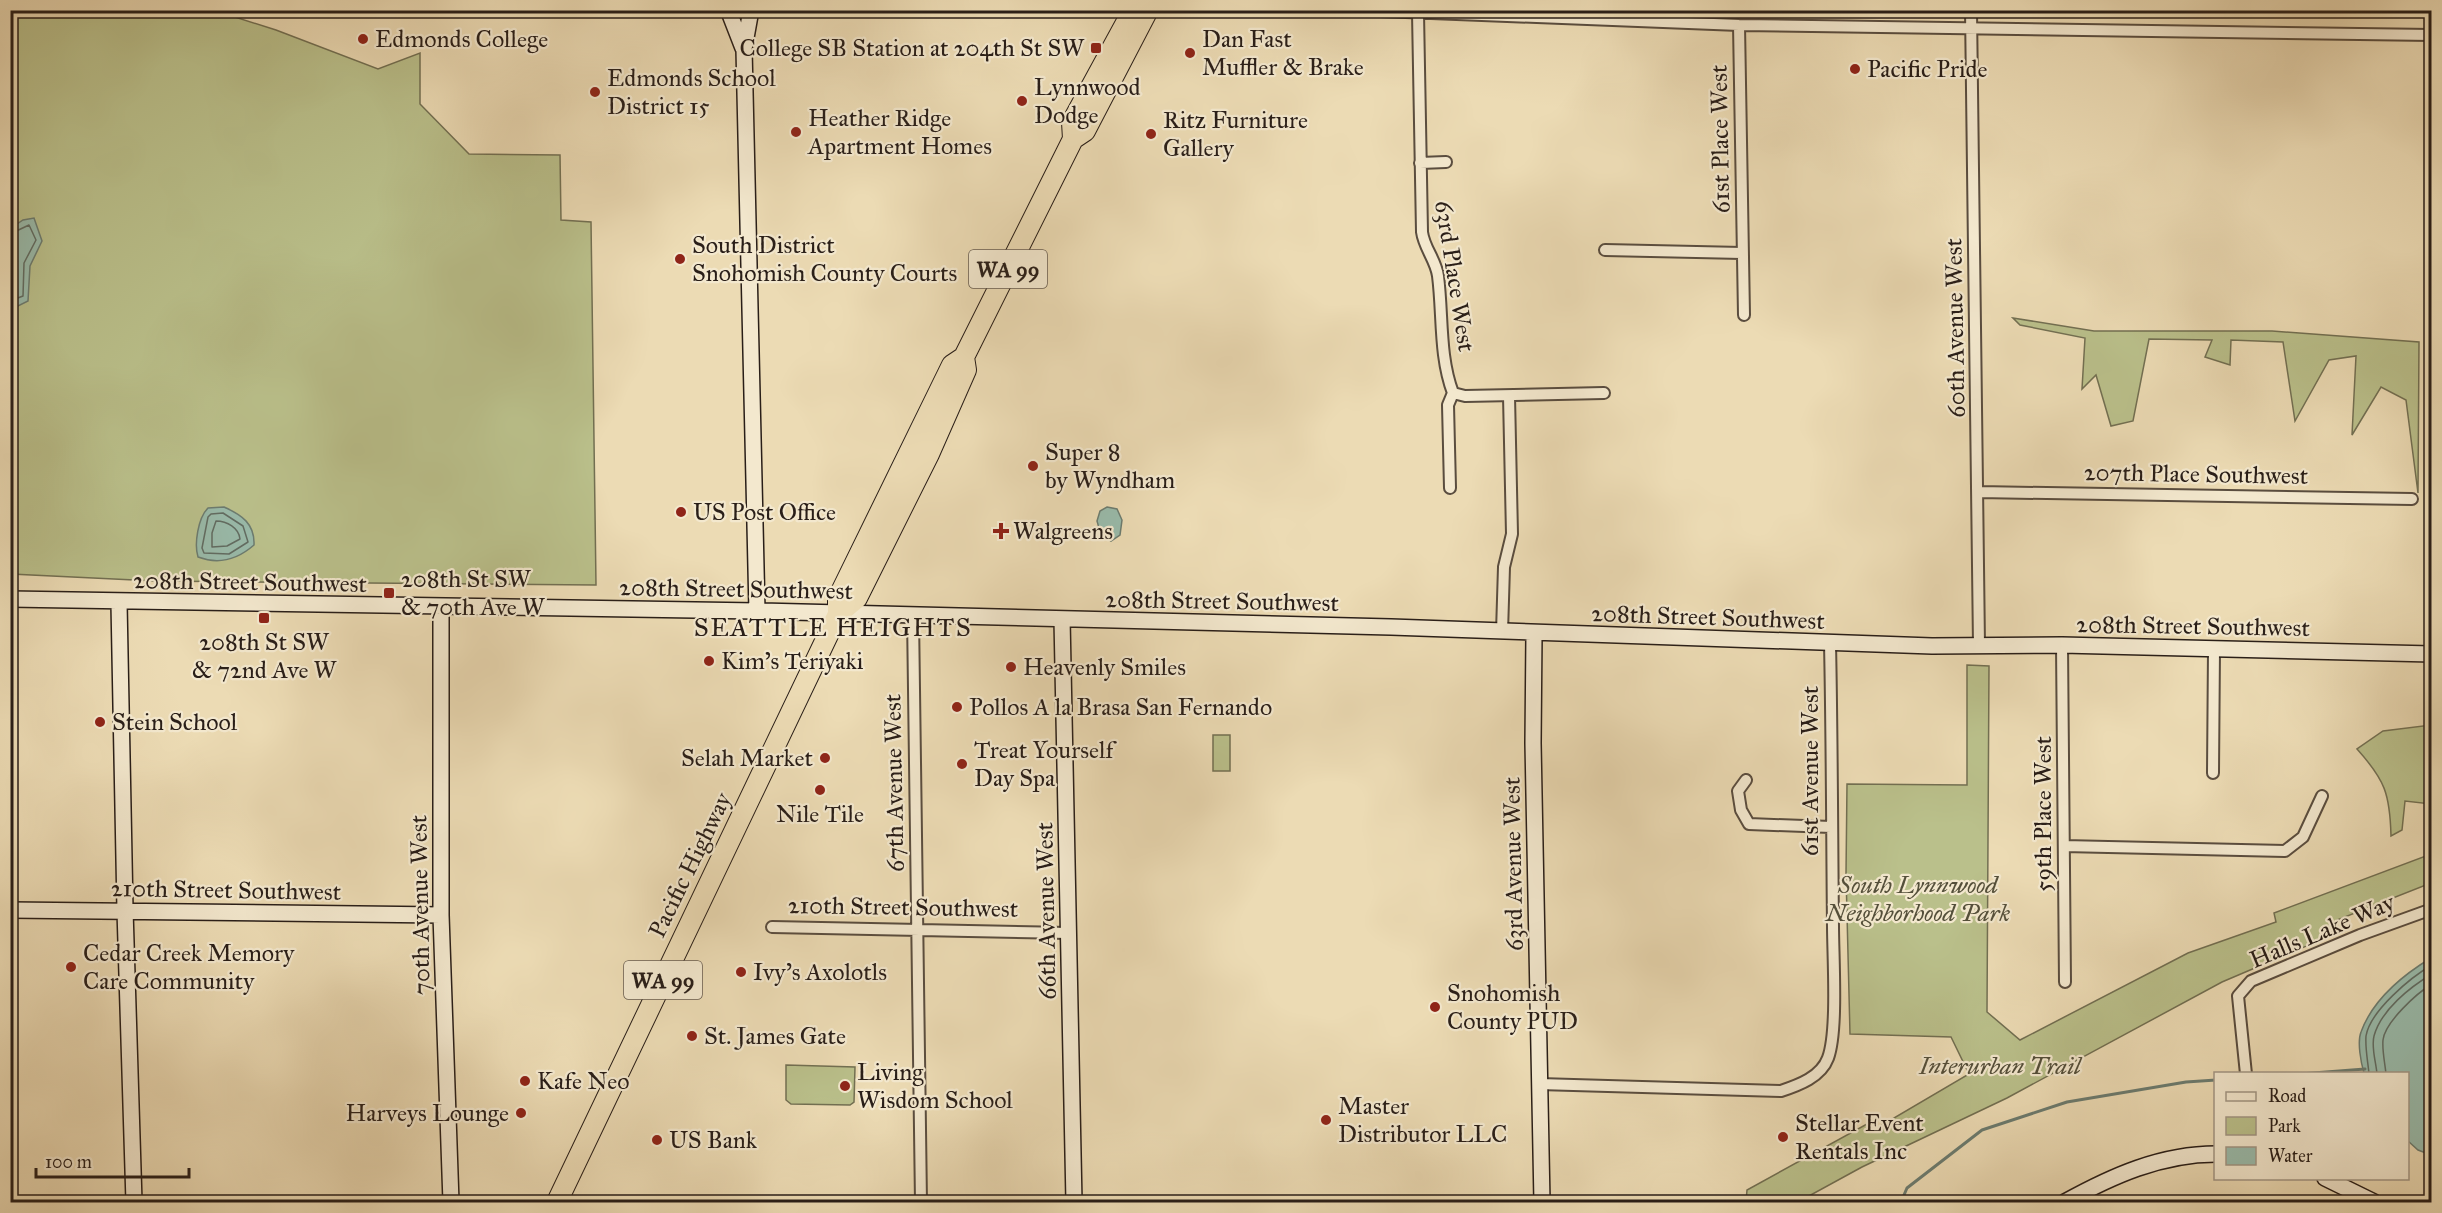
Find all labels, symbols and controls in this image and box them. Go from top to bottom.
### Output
place label: Edmonds College [375,24,548,54]
place label: Dan Fast Muffler & Brake [1202,24,1364,82]
marker: Edmonds College [356,32,370,46]
place label: College SB Station at 204th St SW [740,33,1085,63]
marker: College SB Station at 204th St SW [1089,41,1103,55]
marker: Dan Fast Muffler & Brake [1183,46,1197,60]
place label: Pacific Pride [1867,54,1988,84]
marker: Pacific Pride [1848,62,1862,76]
place label: Edmonds School District 15 [607,63,776,121]
street label: 61st Place West [1704,64,1736,214]
place label: Lynnwood Dodge [1034,72,1141,130]
marker: Edmonds School District 15 [588,85,602,99]
marker: Lynnwood Dodge [1015,94,1029,108]
place label: Heather Ridge Apartment Homes [807,103,992,161]
place label: Ritz Furniture Gallery [1163,105,1308,163]
marker: Heather Ridge Apartment Homes [789,125,803,139]
marker: Ritz Furniture Gallery [1144,127,1158,141]
street label: 63rd Place West [1428,198,1482,354]
place label: South District Snohomish County Courts [692,230,957,288]
street label: 60th Avenue West [1938,237,1972,418]
road number: WA 99 [969,250,1047,288]
marker: South District Snohomish County Courts [673,252,687,266]
place label: Super 8 by Wyndham [1045,437,1175,495]
street label: 207th Place Southwest [2084,457,2309,491]
marker: Super 8 by Wyndham [1026,459,1040,473]
place label: US Post Office [693,497,836,527]
marker: US Post Office [674,505,688,519]
place label: Walgreens [1013,516,1113,546]
marker: Walgreens [994,524,1008,538]
place label: 208th St SW & 70th Ave W [401,564,546,622]
street label: 208th Street Southwest [133,565,368,599]
street label: 208th Street Southwest [619,572,854,606]
street label: 208th Street Southwest [1105,584,1340,618]
marker: 208th St SW & 70th Ave W [382,586,396,600]
street label: 208th Street Southwest [1591,598,1826,636]
street label: 208th Street Southwest [2076,609,2311,643]
marker: 208th St SW & 72nd Ave W [257,611,271,625]
district label: SEATTLE HEIGHTS [694,611,972,643]
place label: 208th St SW & 72nd Ave W [192,627,338,685]
place label: Kim's Teriyaki [721,646,864,676]
place label: Heavenly Smiles [1023,652,1186,682]
marker: Kim's Teriyaki [702,654,716,668]
marker: Heavenly Smiles [1004,660,1018,674]
street label: 61st Avenue West [1795,685,1825,856]
place label: Pollos A la Brasa San Fernando [969,692,1272,722]
street label: 67th Avenue West [877,693,911,872]
marker: Pollos A la Brasa San Fernando [950,700,964,714]
place label: Stein School [112,707,238,737]
marker: Stein School [93,715,107,729]
place label: Treat Yourself Day Spa [974,735,1117,793]
street label: 59th Place West [2028,736,2058,892]
place label: Selah Market [681,743,814,773]
marker: Selah Market [818,751,832,765]
marker: Treat Yourself Day Spa [955,757,969,771]
street label: 63rd Avenue West [1496,776,1530,951]
marker: Nile Tile [813,783,827,797]
street label: Pacific Highway [642,787,738,942]
place label: Nile Tile [776,799,864,829]
street label: 70th Avenue West [403,814,437,995]
street label: 66th Avenue West [1029,821,1063,1000]
park label: South Lynnwood Neighborhood Park [1824,870,2010,928]
street label: 210th Street Southwest [111,873,342,907]
street label: Halls Lake Way [2245,887,2400,975]
street label: 210th Street Southwest [788,890,1019,924]
place label: Cedar Creek Memory Care Community [83,938,295,996]
place label: Ivy's Axolotls [753,957,887,987]
marker: Cedar Creek Memory Care Community [64,960,78,974]
road number: WA 99 [624,961,702,999]
marker: Ivy's Axolotls [734,965,748,979]
place label: Snohomish County PUD [1447,978,1578,1036]
marker: Snohomish County PUD [1428,1000,1442,1014]
place label: St. James Gate [704,1021,846,1051]
marker: St. James Gate [685,1029,699,1043]
park label: Interurban Trail [1918,1051,2083,1081]
place label: Living Wisdom School [857,1057,1013,1115]
place label: Kafe Neo [537,1066,629,1096]
legend [2214,1072,2409,1180]
marker: Kafe Neo [518,1074,532,1088]
marker: Living Wisdom School [838,1079,852,1093]
text: Road [2268,1085,2306,1107]
place label: Master Distributor LLC [1338,1091,1507,1149]
place label: Harveys Lounge [346,1098,509,1128]
marker: Harveys Lounge [514,1106,528,1120]
place label: Stellar Event Rentals Inc [1795,1108,1924,1166]
marker: Master Distributor LLC [1319,1113,1333,1127]
text: Park [2268,1115,2301,1137]
place label: US Bank [669,1125,758,1155]
marker: Stellar Event Rentals Inc [1776,1130,1790,1144]
marker: US Bank [650,1133,664,1147]
scale bar [36,1141,189,1179]
text: Water [2268,1145,2313,1167]
text: 100 m [45,1151,92,1173]

